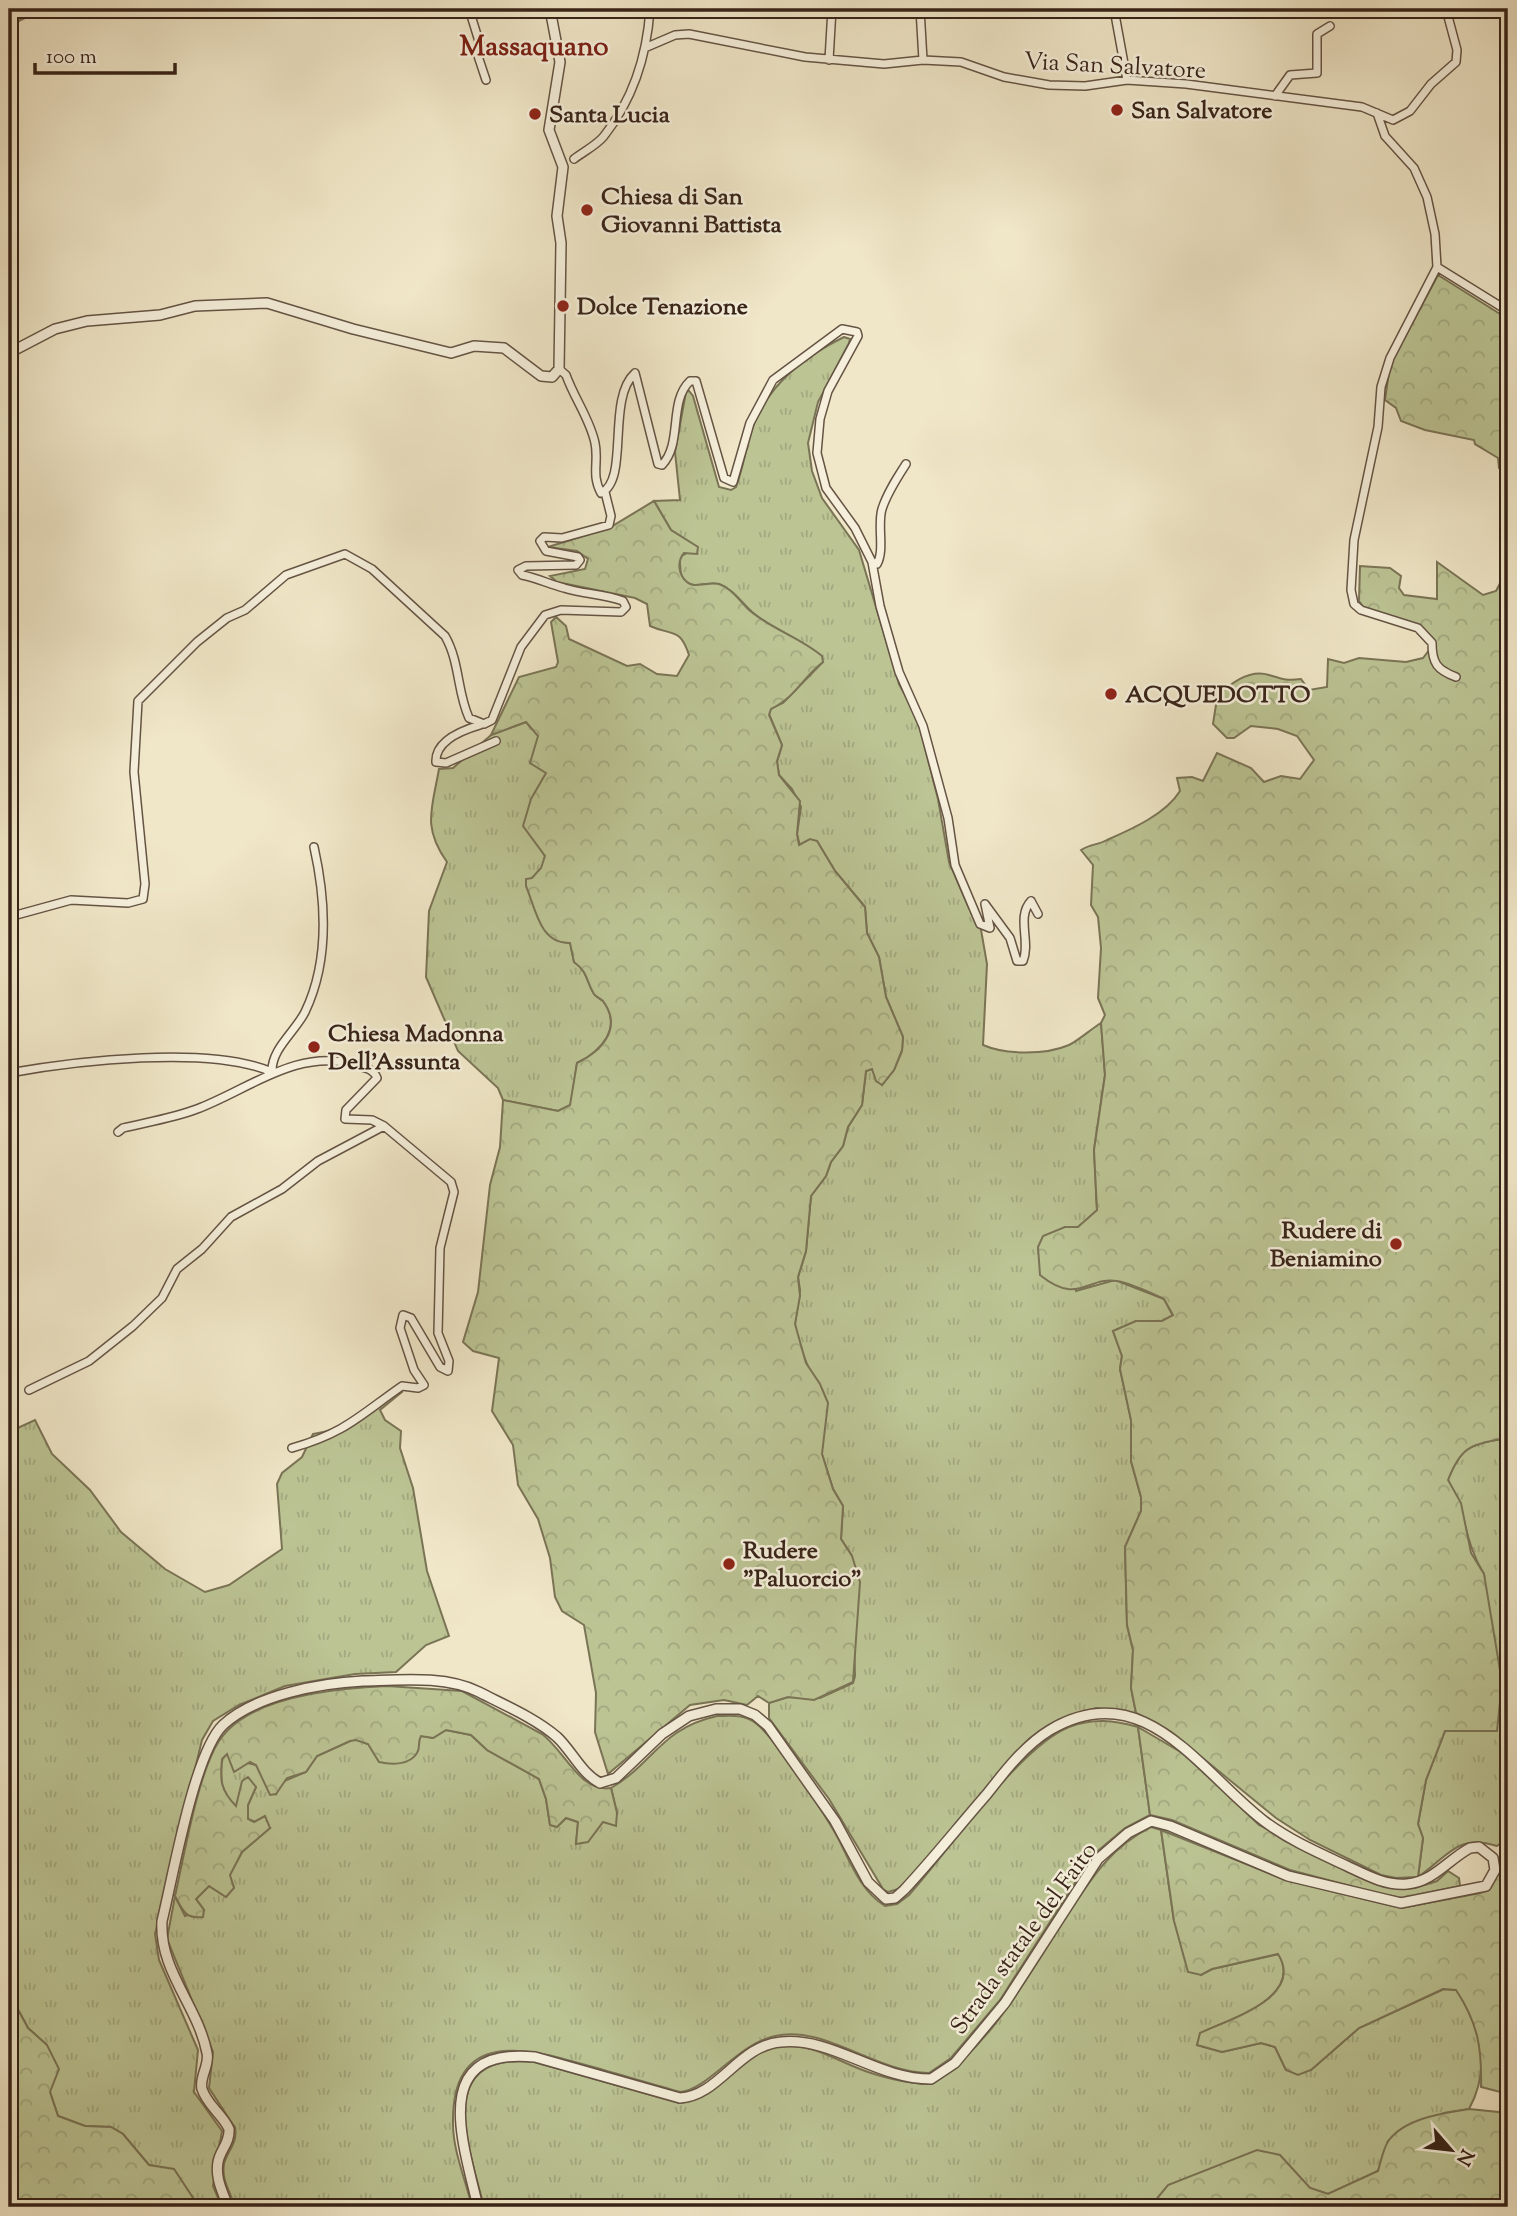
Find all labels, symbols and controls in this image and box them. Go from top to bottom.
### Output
district label: Massaquano [459,28,609,68]
scale bar [35,32,175,76]
text: 100 m [46,43,97,73]
street label: Via San Salvatore [1023,45,1207,89]
place label: San Salvatore [1131,95,1272,129]
place label: Santa Lucia [549,99,671,133]
marker: San Salvatore [1109,102,1125,118]
marker: Santa Lucia [527,106,543,122]
place label: Chiesa di San Giovanni Battista [601,181,782,243]
marker: Chiesa di San Giovanni Battista [579,202,595,218]
place label: Dolce Tenazione [577,291,748,325]
marker: Dolce Tenazione [555,298,571,314]
place label: ACQUEDOTTO [1125,679,1311,713]
marker: ACQUEDOTTO [1103,686,1119,702]
place label: Chiesa Madonna Dell'Assunta [328,1018,505,1080]
marker: Chiesa Madonna Dell'Assunta [306,1039,322,1055]
place label: Rudere di Beniamino [1270,1215,1382,1277]
marker: Rudere di Beniamino [1388,1236,1404,1252]
place label: Rudere "Paluorcio" [743,1535,862,1597]
marker: Rudere "Paluorcio" [721,1556,737,1572]
street label: Strada statale del Faito [943,1836,1106,2042]
north arrow [1416,2114,1486,2184]
text: N [1448,2144,1479,2170]

